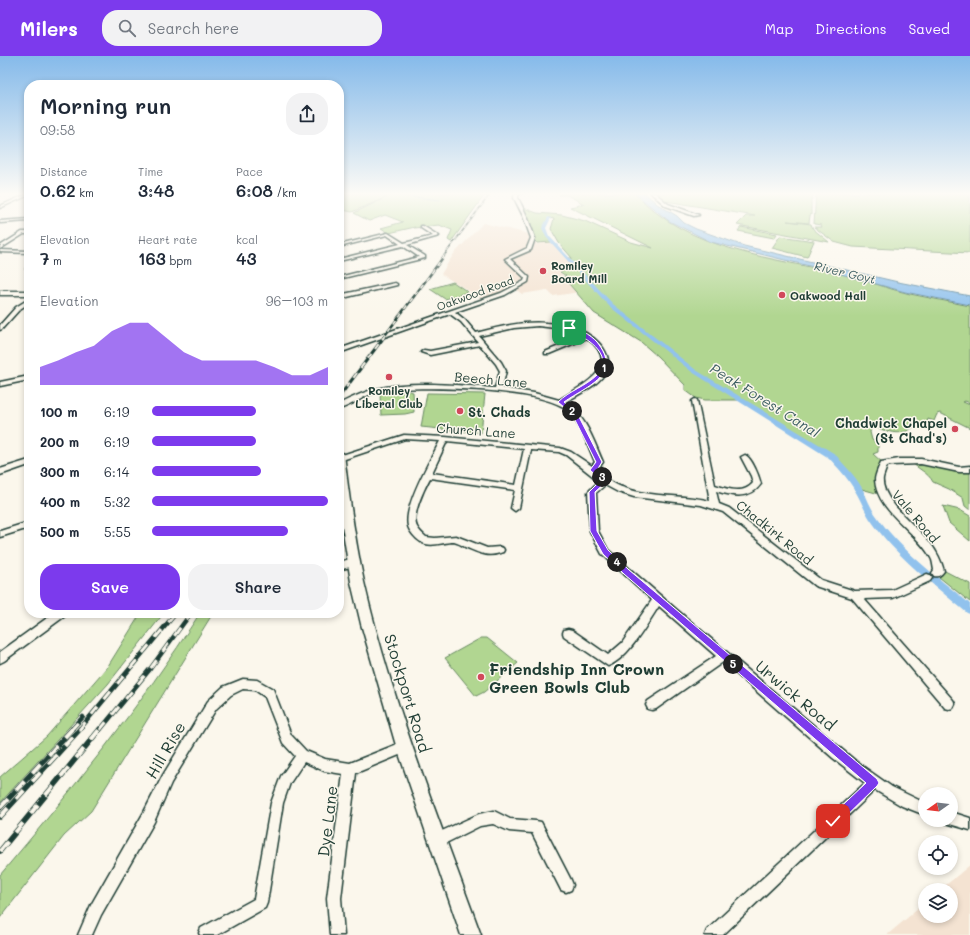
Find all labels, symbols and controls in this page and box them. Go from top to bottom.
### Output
search box [102,10,382,46]
text: Milers [20,16,78,41]
icon: search [116,17,138,39]
text: Search here [148,18,239,38]
text: Map [765,19,793,38]
text: Directions [815,19,886,38]
text: Saved [908,19,950,38]
text: Morning run [40,91,171,120]
button: share [286,93,328,135]
text: 09:58 [40,121,75,138]
text: Distance [40,164,87,179]
text: Time [138,164,163,179]
text: Pace [236,164,263,179]
text: 0.62 [40,179,76,201]
text: 3:48 [138,179,174,201]
text: 6:08 [236,179,273,201]
text: km [76,185,94,200]
text: /km [273,185,297,200]
text: Elevation [40,232,89,247]
text: Heart rate [138,232,197,247]
text: kcal [236,232,258,247]
text: 7 [40,247,49,269]
text: 163 [138,247,166,269]
text: 43 [236,247,257,269]
text: m [49,253,62,268]
text: bpm [166,253,192,268]
water label: River Goyt [813,257,877,287]
place label: Romiley Board Mill [551,258,607,286]
marker: Romiley Board Mill [538,266,548,276]
street label: Oakwood Road [434,272,516,314]
place label: Oakwood Hall [790,288,866,303]
marker: Oakwood Hall [777,290,787,300]
text: Elevation [40,292,98,309]
text: 96–103 m [266,292,328,309]
pin [552,311,586,345]
icon: arrive [558,317,580,339]
pin: 1 [594,358,614,378]
water label: Peak Forest Canal [707,359,824,442]
text: 1 [602,360,606,375]
street label: Beech Lane [454,367,528,391]
marker: Romiley Liberal Club [384,372,394,382]
place label: Romiley Liberal Club [355,383,423,411]
pin: 2 [562,401,582,421]
text: 100 m [40,403,77,420]
text: 6:19 [104,403,129,420]
place label: St. Chads [468,403,531,420]
text: 2 [569,403,575,418]
marker: St. Chads [455,406,465,416]
place label: Chadwick Chapel (St Chad's) [835,414,947,446]
street label: Church Lane [436,419,516,441]
marker: Chadwick Chapel (St Chad's) [950,424,960,434]
text: 200 m [40,433,79,450]
text: 6:19 [104,433,129,450]
text: 300 m [40,463,80,480]
text: 6:14 [104,463,129,480]
pin: 3 [592,467,612,487]
text: 3 [599,469,605,484]
street label: Vale Road [889,486,943,546]
text: 400 m [40,493,80,510]
text: 5:32 [104,493,130,510]
street label: Chadkirk Road [733,496,817,568]
text: 500 m [40,523,79,540]
text: 5:55 [104,523,131,540]
pin: 4 [607,552,627,572]
text: 4 [614,554,620,569]
button: Save [40,564,180,610]
button: Share [188,564,328,610]
street label: Stockport Road [380,631,436,755]
pin: 5 [723,654,743,674]
street label: Urwick Road [751,655,841,735]
text: 5 [730,656,736,671]
place label: Friendship Inn Crown Green Bowls Club [489,658,664,697]
marker: Friendship Inn Crown Green Bowls Club [476,672,486,682]
street label: Hill Rise [140,718,190,782]
street label: Dye Lane [312,784,342,858]
north arrow [918,787,958,827]
map controls [918,787,958,923]
pin [816,804,850,838]
icon: check [822,810,844,832]
button: locate [918,835,958,875]
button: layers [918,883,958,923]

